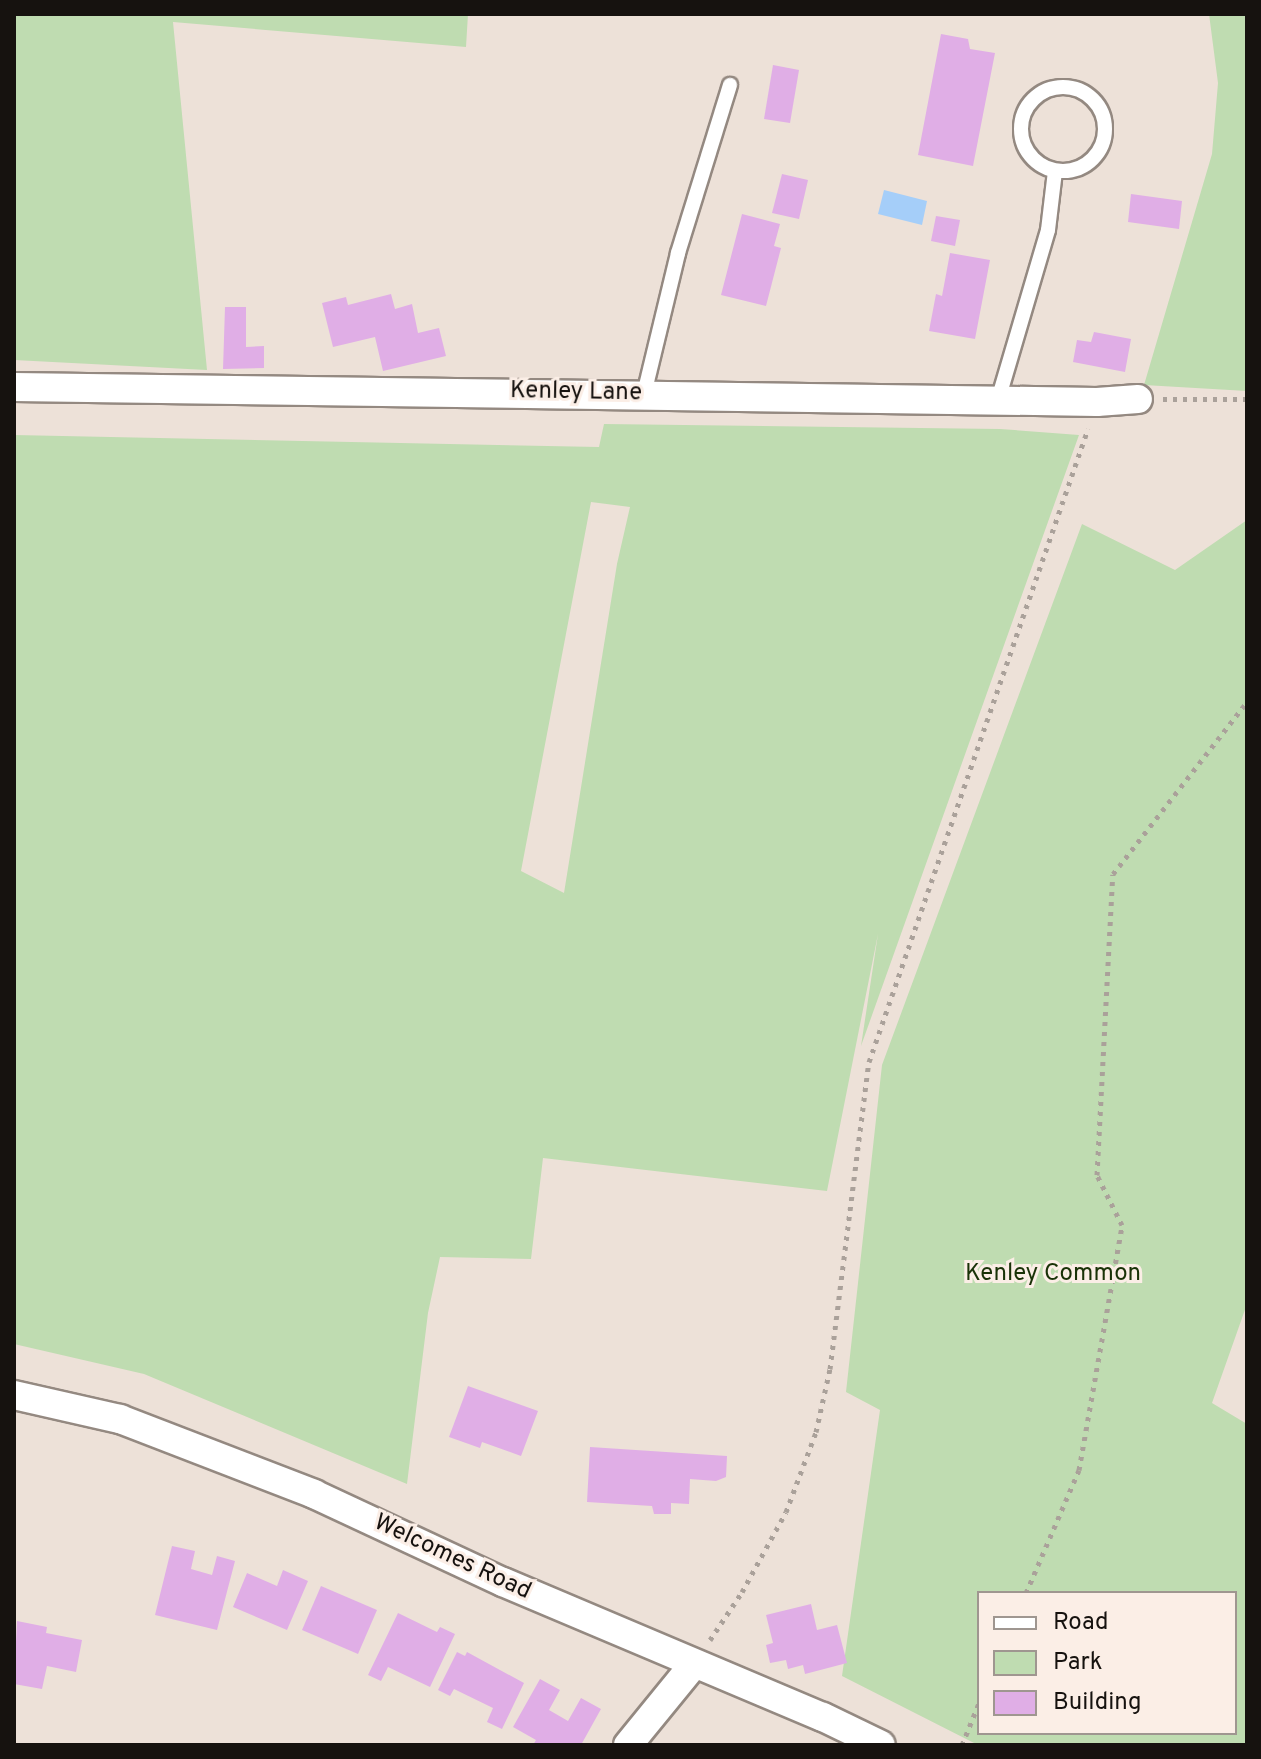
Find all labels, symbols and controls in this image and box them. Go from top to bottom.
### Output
street label: Kenley Lane [510,377,642,409]
park label: Kenley Common [965,1261,1141,1289]
street label: Welcomes Road [369,1509,535,1607]
legend [977,1591,1237,1735]
text: Road [1053,1608,1109,1638]
text: Park [1053,1648,1103,1678]
text: Building [1053,1688,1142,1718]

